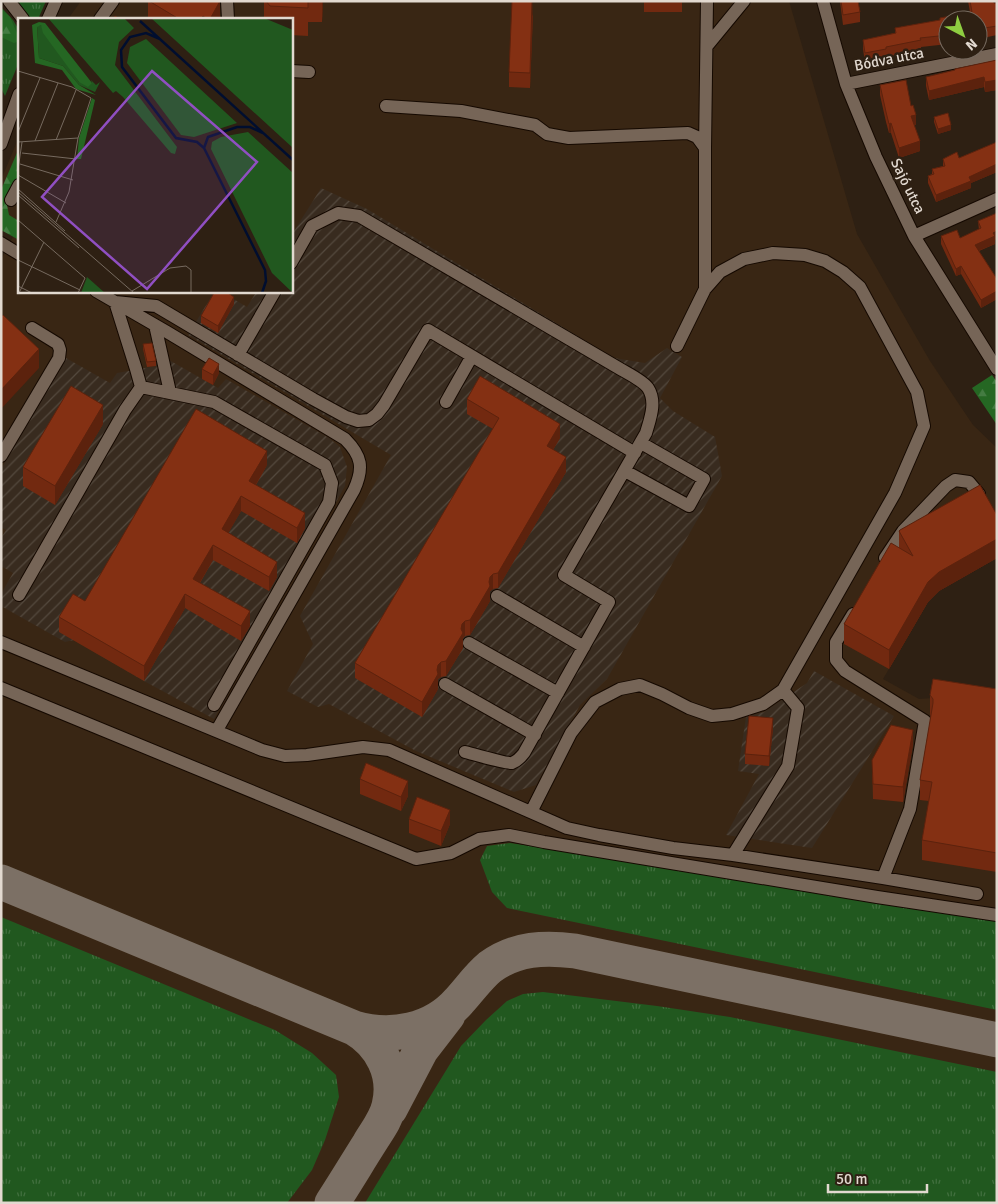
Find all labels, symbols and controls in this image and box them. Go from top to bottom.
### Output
north arrow [938,10,988,60]
inset map [18,18,292,292]
text: N [962,35,980,54]
street label: Bódva utca [853,43,925,75]
street label: Sajó utca [887,155,929,217]
scale bar [828,1162,927,1194]
text: 50 m [836,1170,867,1188]

